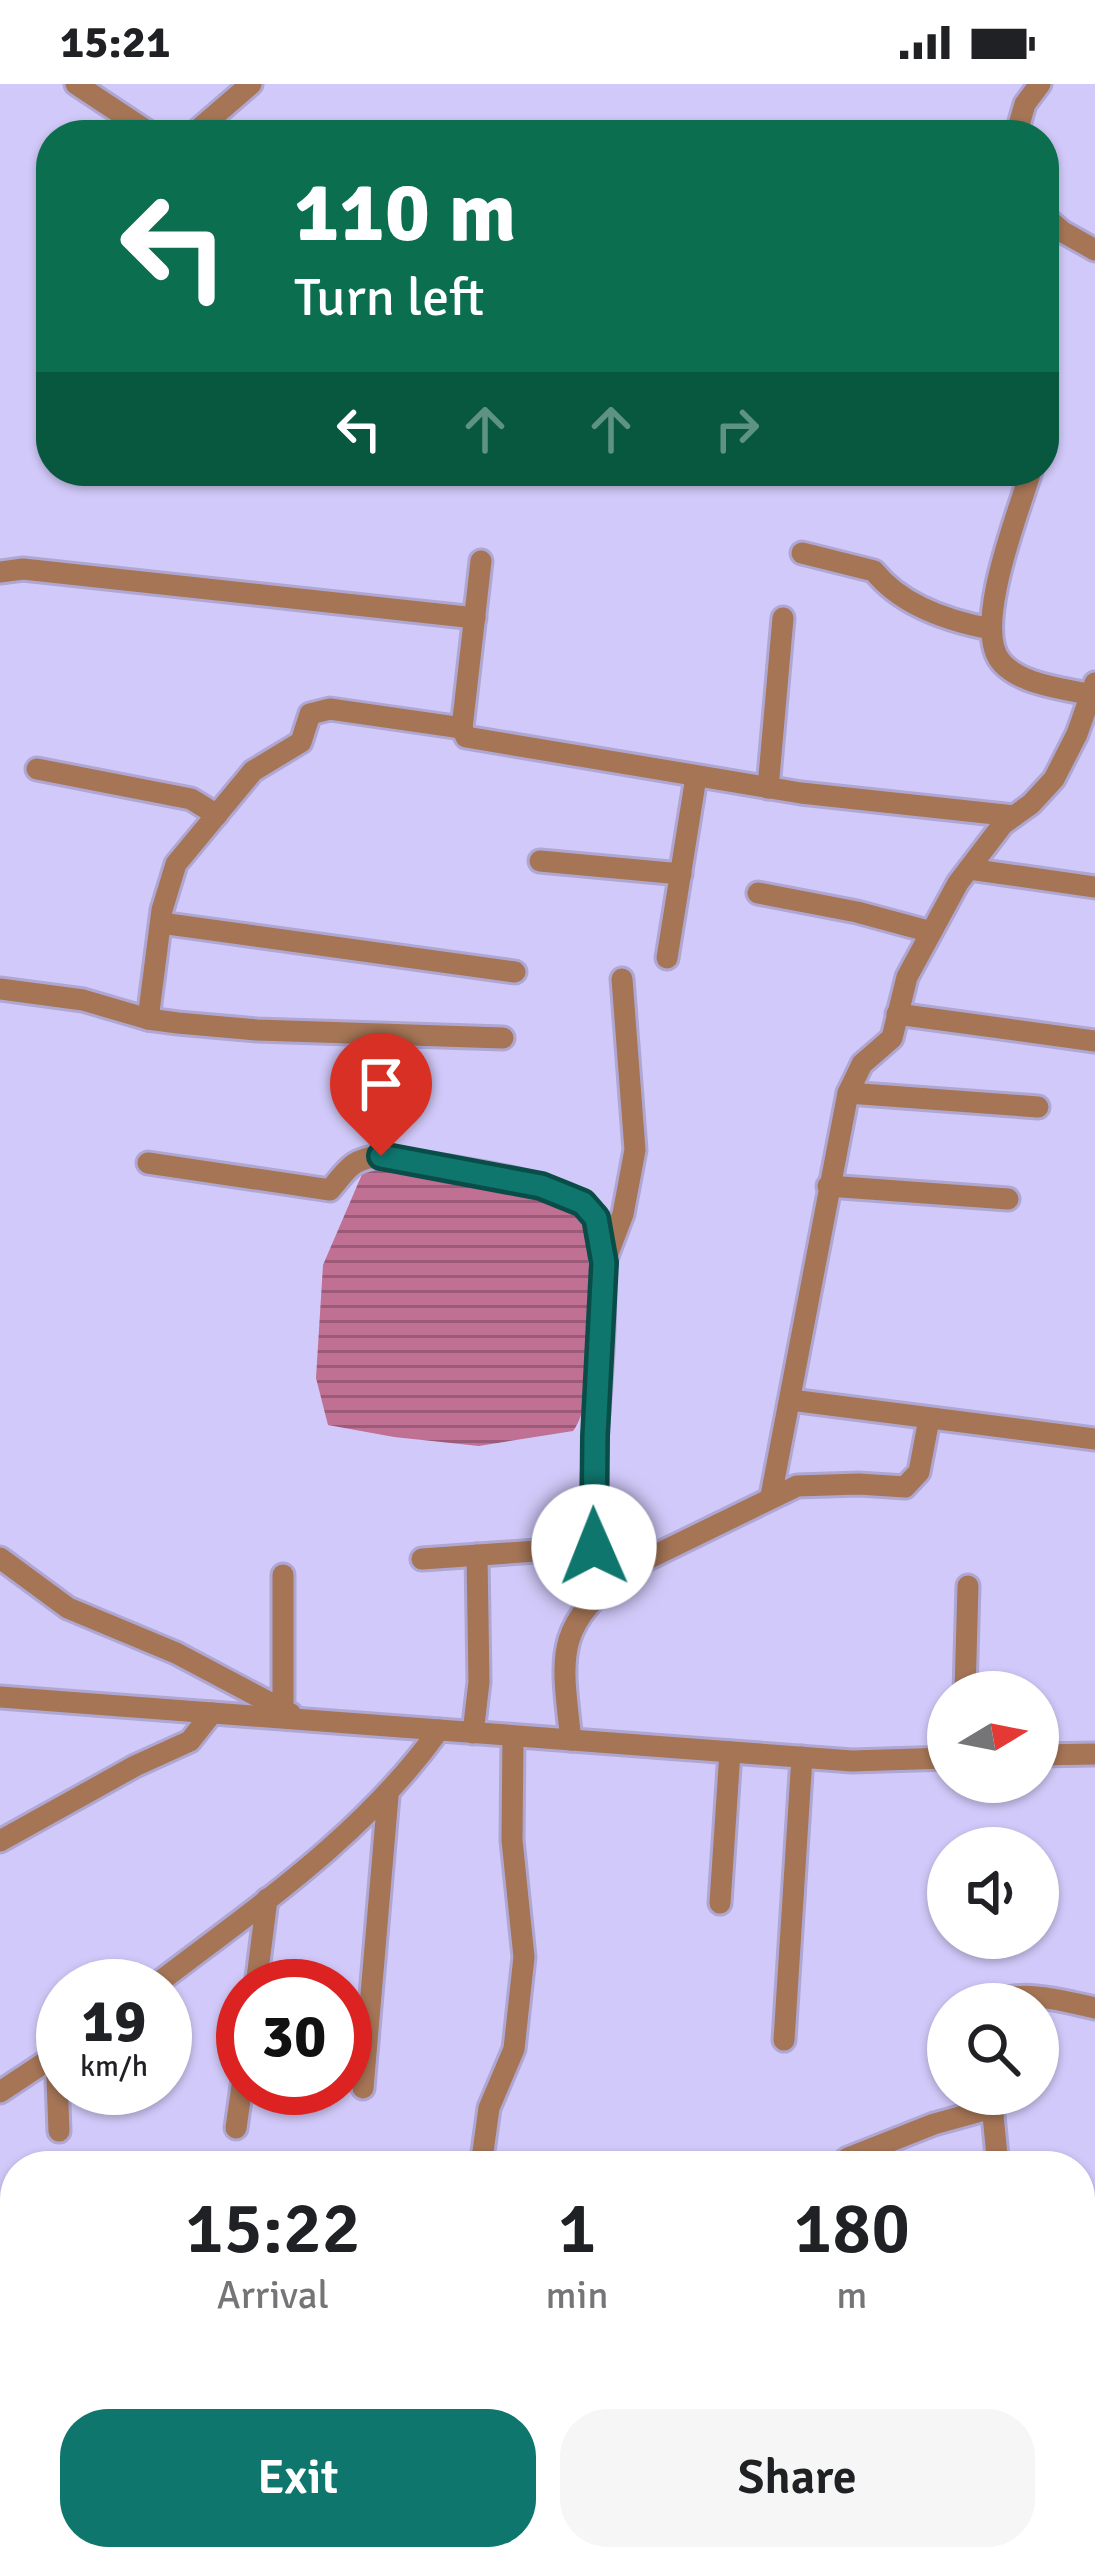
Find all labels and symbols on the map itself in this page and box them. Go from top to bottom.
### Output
pin [330,1033,432,1156]
position arrow [531,1484,657,1610]
north arrow [927,1671,1059,1803]
speed limit sign: 30 [216,1959,372,2115]

